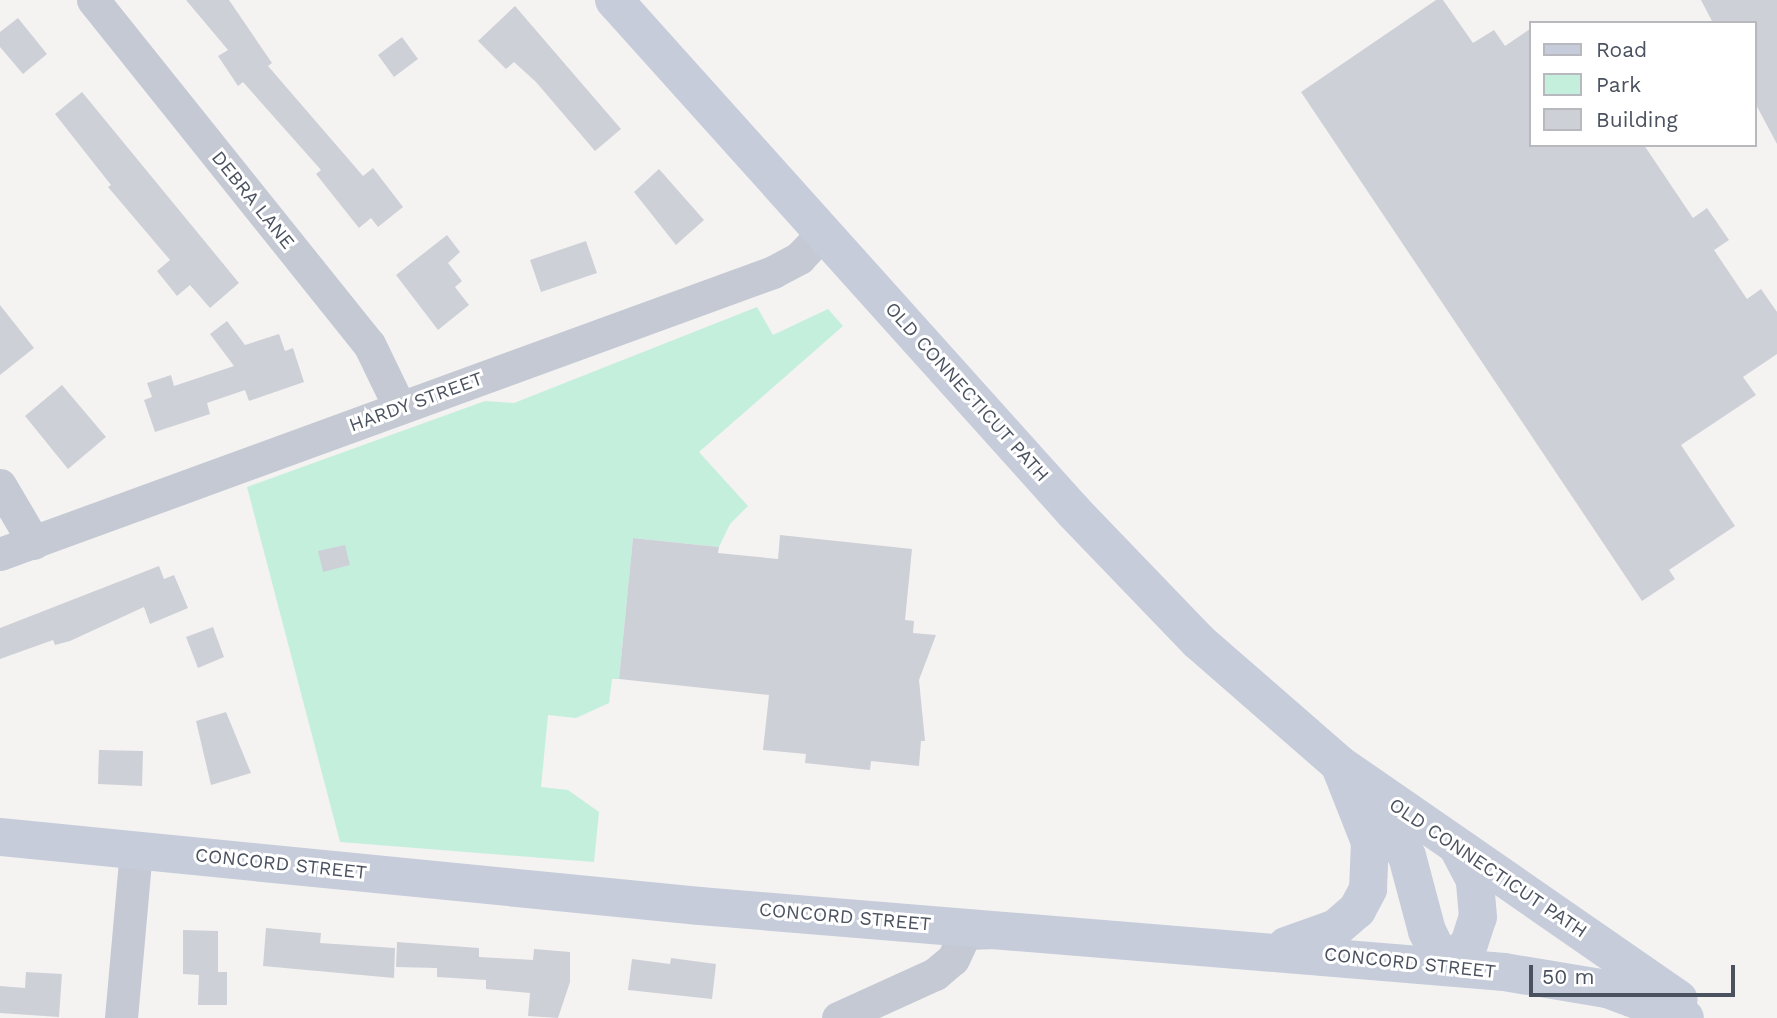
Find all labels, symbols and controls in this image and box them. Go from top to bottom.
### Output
legend [1528,21,1756,147]
text: Road [1596,37,1647,62]
text: Park [1596,72,1641,97]
text: Building [1596,107,1678,132]
street label: DEBRA LANE [206,146,300,254]
street label: OLD CONNECTICUT PATH [880,297,1054,487]
street label: HARDY STREET [346,367,486,437]
street label: OLD CONNECTICUT PATH [1385,793,1591,943]
street label: CONCORD STREET [194,844,368,884]
street label: CONCORD STREET [758,898,932,936]
street label: CONCORD STREET [1323,943,1497,983]
scale bar [1532,951,1738,995]
text: 50 m [1542,964,1594,989]

